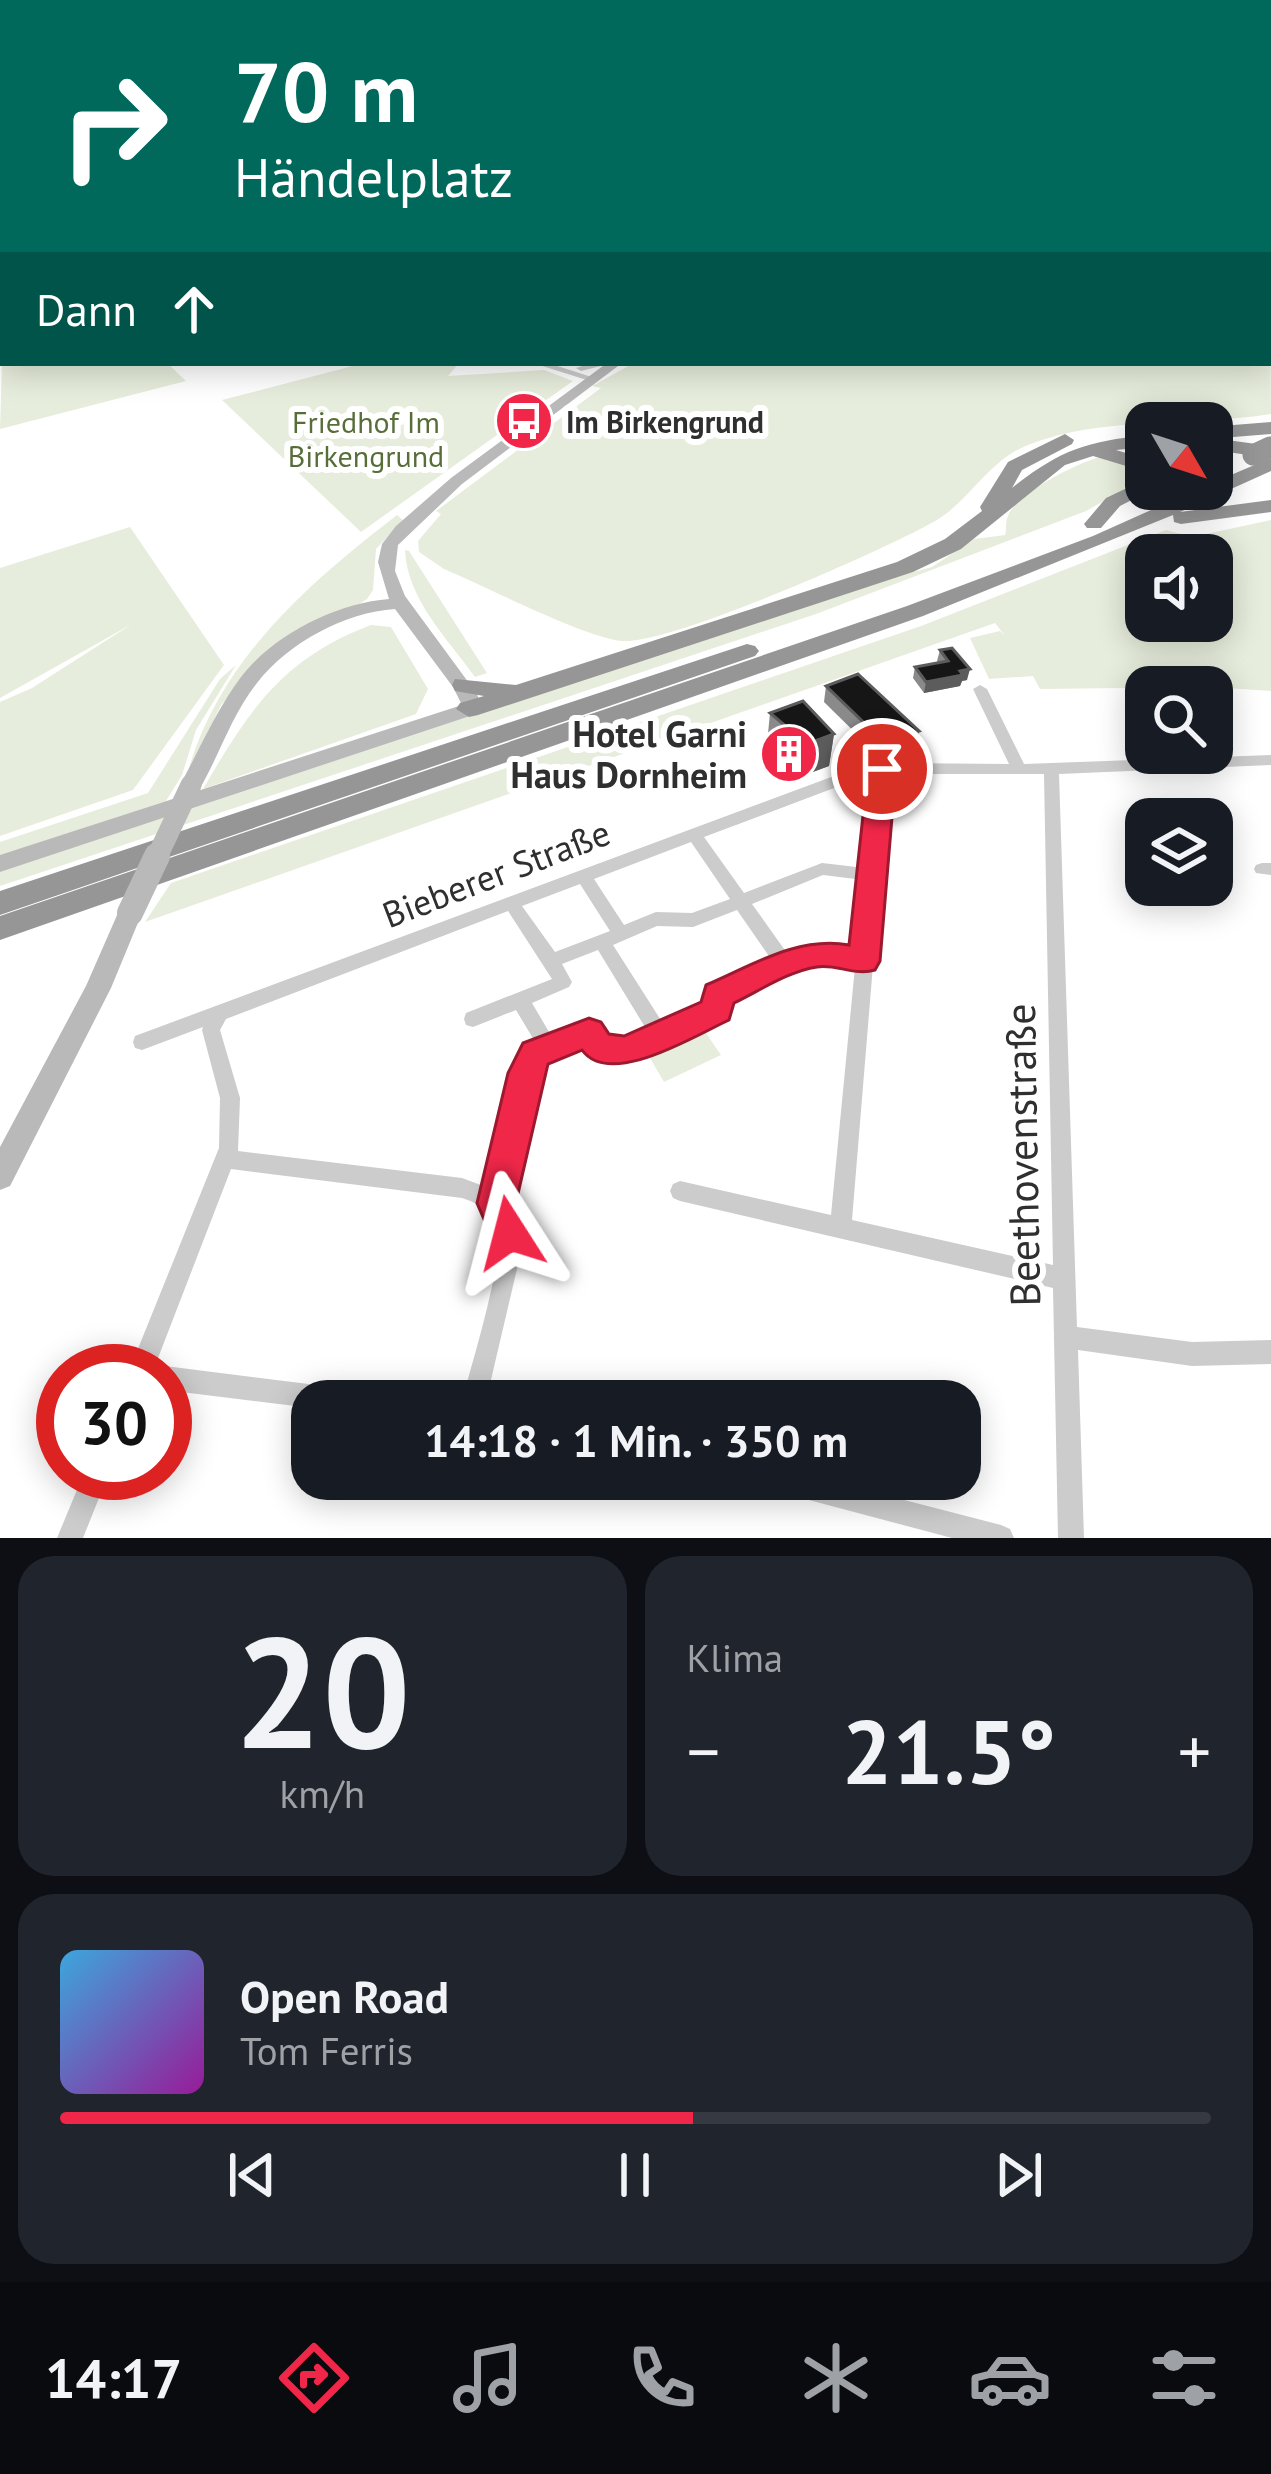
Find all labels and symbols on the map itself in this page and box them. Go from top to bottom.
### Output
bus stop icon: Im Birkengrund [493,390,555,452]
park label: Friedhof Im Birkengrund [288,402,444,475]
place label: Im Birkengrund [566,402,764,441]
north arrow [1125,402,1233,510]
place label: Hotel Garni Haus Dornheim [511,710,747,798]
pin [831,718,933,820]
building icon: Hotel Garni Haus Dornheim [758,723,820,785]
street label: Bieberer Straße [376,808,616,938]
street label: Beethovenstraße [992,1003,1052,1307]
position arrow [447,1170,573,1296]
speed limit sign: 30 [36,1344,192,1500]

